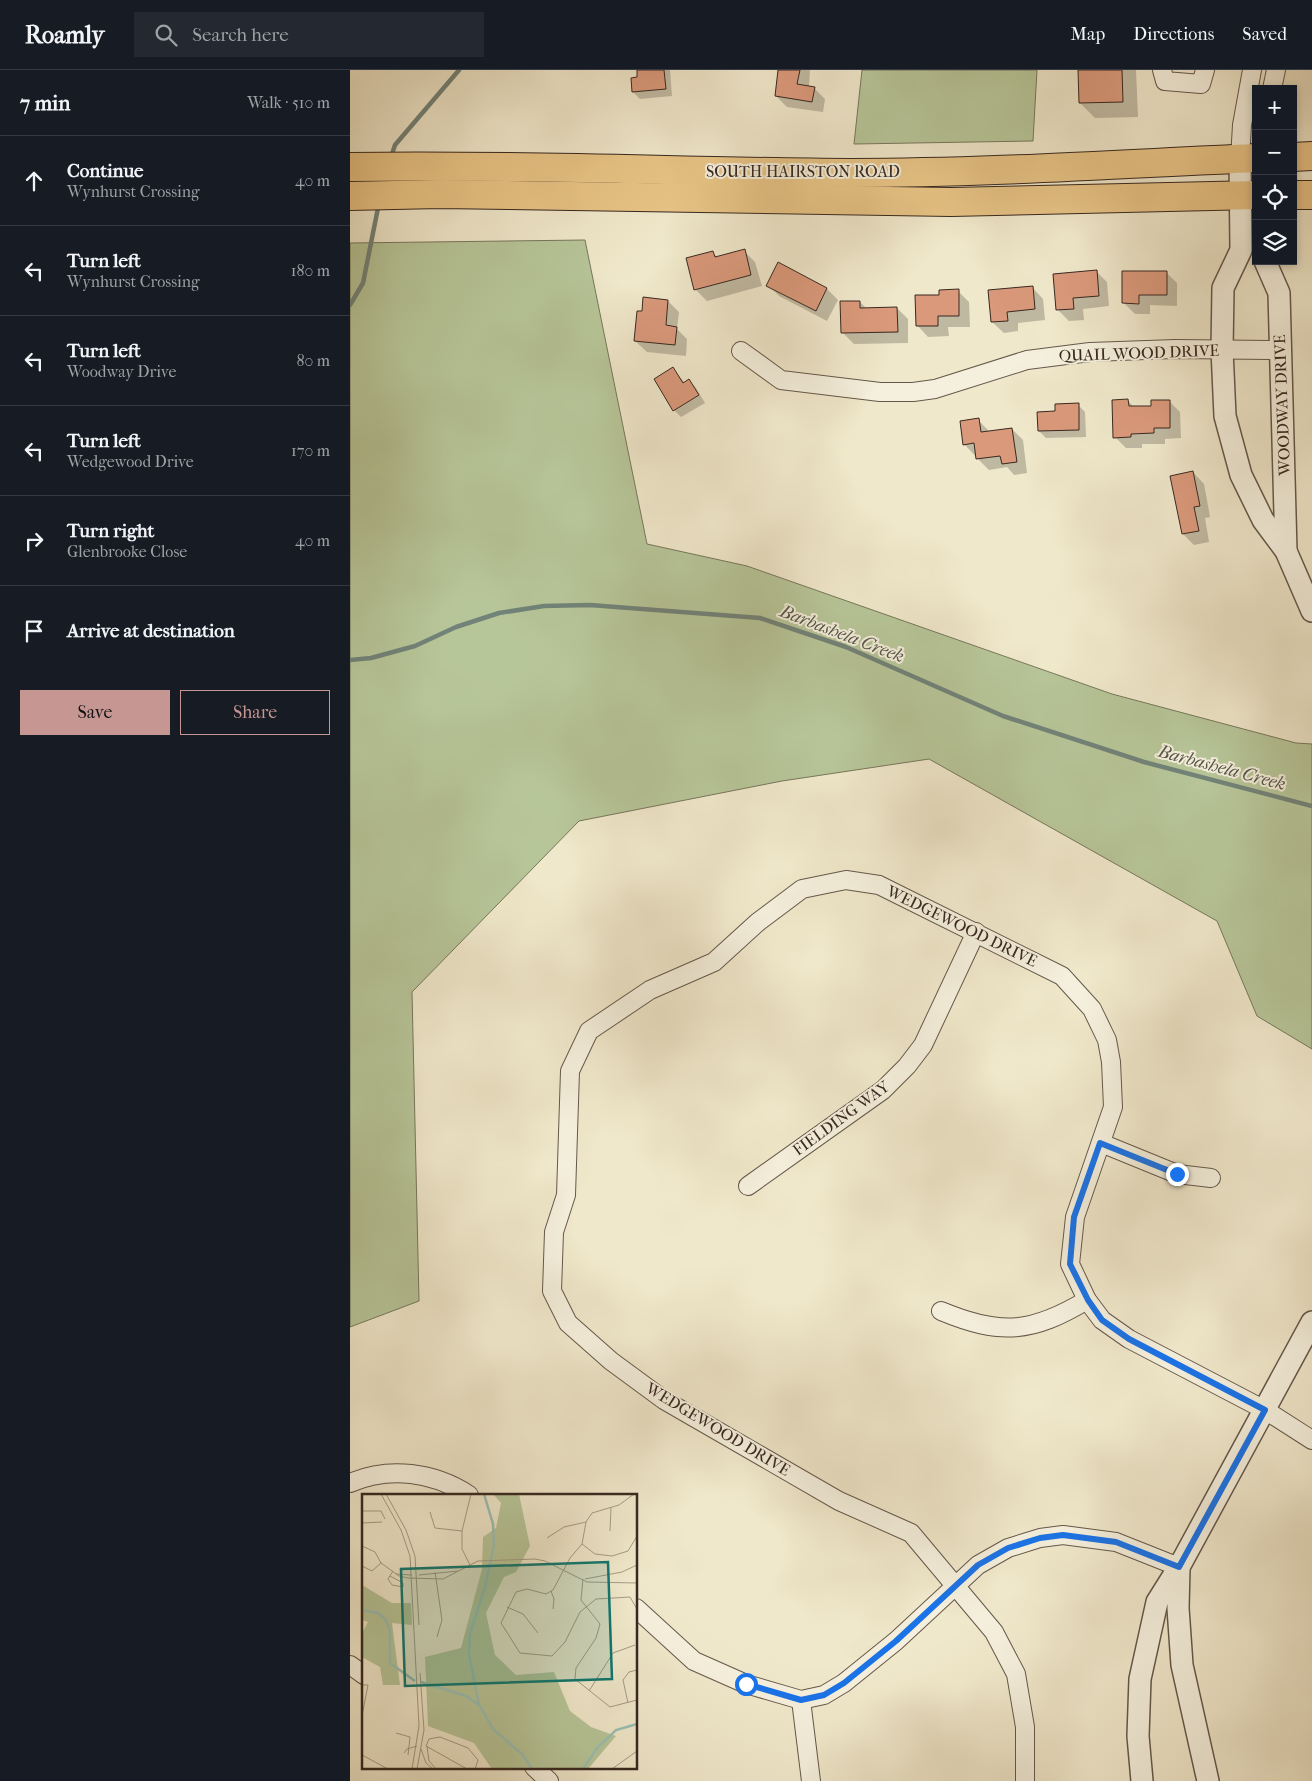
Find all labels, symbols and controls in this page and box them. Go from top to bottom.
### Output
search box [134,12,484,57]
text: Roamly [25,21,104,49]
icon: search [152,21,180,49]
text: Search here [192,24,289,46]
text: Map [1071,24,1105,45]
text: Directions [1133,24,1214,45]
text: Saved [1242,24,1287,45]
map controls [1252,85,1297,265]
button: + [1252,85,1297,130]
text: 7 min [20,91,71,115]
text: Walk · 510 m [247,93,330,112]
button: − [1252,130,1297,175]
text: Continue [67,160,143,182]
street label: SOUTH HAIRSTON ROAD [706,162,900,181]
icon: ahead [20,167,48,195]
text: 40 m [295,171,330,190]
button: locate [1252,175,1297,220]
text: Wynhurst Crossing [67,182,200,201]
button: layers [1252,220,1297,265]
text: Turn left [67,250,141,272]
icon: left [20,257,48,285]
text: 180 m [291,261,330,280]
text: Wynhurst Crossing [67,272,200,291]
street label: WOODWAY DRIVE [1270,334,1294,477]
text: Turn left [67,340,141,362]
street label: QUAIL WOOD DRIVE [1058,341,1220,365]
icon: left [20,347,48,375]
text: 80 m [296,351,330,370]
text: Woodway Drive [67,362,176,381]
text: Turn left [67,430,141,452]
icon: left [20,437,48,465]
text: 170 m [291,441,330,460]
text: Wedgewood Drive [67,452,194,471]
text: Turn right [67,520,154,542]
icon: right [20,527,48,555]
text: 40 m [295,531,330,550]
text: Glenbrooke Close [67,542,187,561]
water label: Barbashela Creek [776,600,907,667]
icon: arrive [20,617,48,645]
text: Arrive at destination [67,620,235,642]
button: Save [20,690,170,735]
button: Share [180,690,330,735]
water label: Barbashela Creek [1155,741,1288,795]
street label: WEDGEWOOD DRIVE [883,881,1041,971]
street label: FIELDING WAY [789,1076,894,1159]
route end [1166,1163,1189,1186]
street label: WEDGEWOOD DRIVE [642,1378,794,1480]
inset map [362,1494,638,1768]
route start [735,1673,758,1696]

